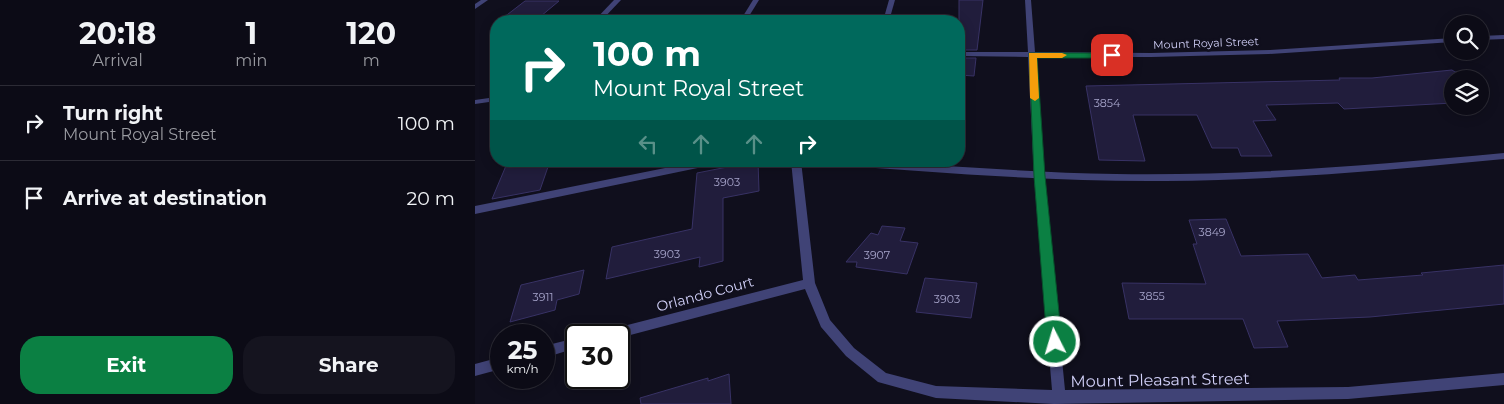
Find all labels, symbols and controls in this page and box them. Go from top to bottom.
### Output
text: 20:18 [79,15,156,52]
text: 1 [245,15,257,52]
text: 120 [346,15,396,52]
map controls [1444,15,1489,115]
button: search [1444,15,1489,60]
text: 100 m [593,32,701,75]
pin [1091,34,1133,76]
street label: Mount Royal Street [1153,34,1260,52]
icon: right [510,35,575,100]
icon: arrive [1098,41,1126,69]
text: Arrival [92,51,143,70]
text: min [235,51,267,70]
text: m [363,51,380,70]
button: layers [1444,70,1489,115]
text: Mount Royal Street [593,75,804,102]
house number: 3854 [1094,96,1121,110]
text: Turn right [63,102,163,125]
icon: right [20,109,48,137]
text: 100 m [398,112,455,135]
text: Mount Royal Street [63,125,217,144]
icon: left [634,130,662,158]
icon: ahead [687,130,715,158]
icon: ahead [740,130,768,158]
icon: right [793,130,821,158]
house number: 3903 [714,175,740,189]
icon: arrive [20,184,48,212]
text: Arrive at destination [63,187,267,210]
text: 20 m [407,187,455,210]
house number: 3849 [1198,225,1226,239]
house number: 3903 [654,247,680,261]
house number: 3907 [864,248,890,262]
street label: Orlando Court [654,272,756,316]
house number: 3855 [1139,289,1165,303]
house number: 3911 [533,290,553,304]
house number: 3903 [934,292,960,306]
position arrow [1028,315,1080,367]
speed limit sign: 30 [565,324,630,389]
text: 25 [508,335,537,365]
button: Exit [20,336,233,394]
button: Share [243,336,455,394]
text: km/h [506,361,539,376]
street label: Mount Pleasant Street [1070,369,1250,391]

